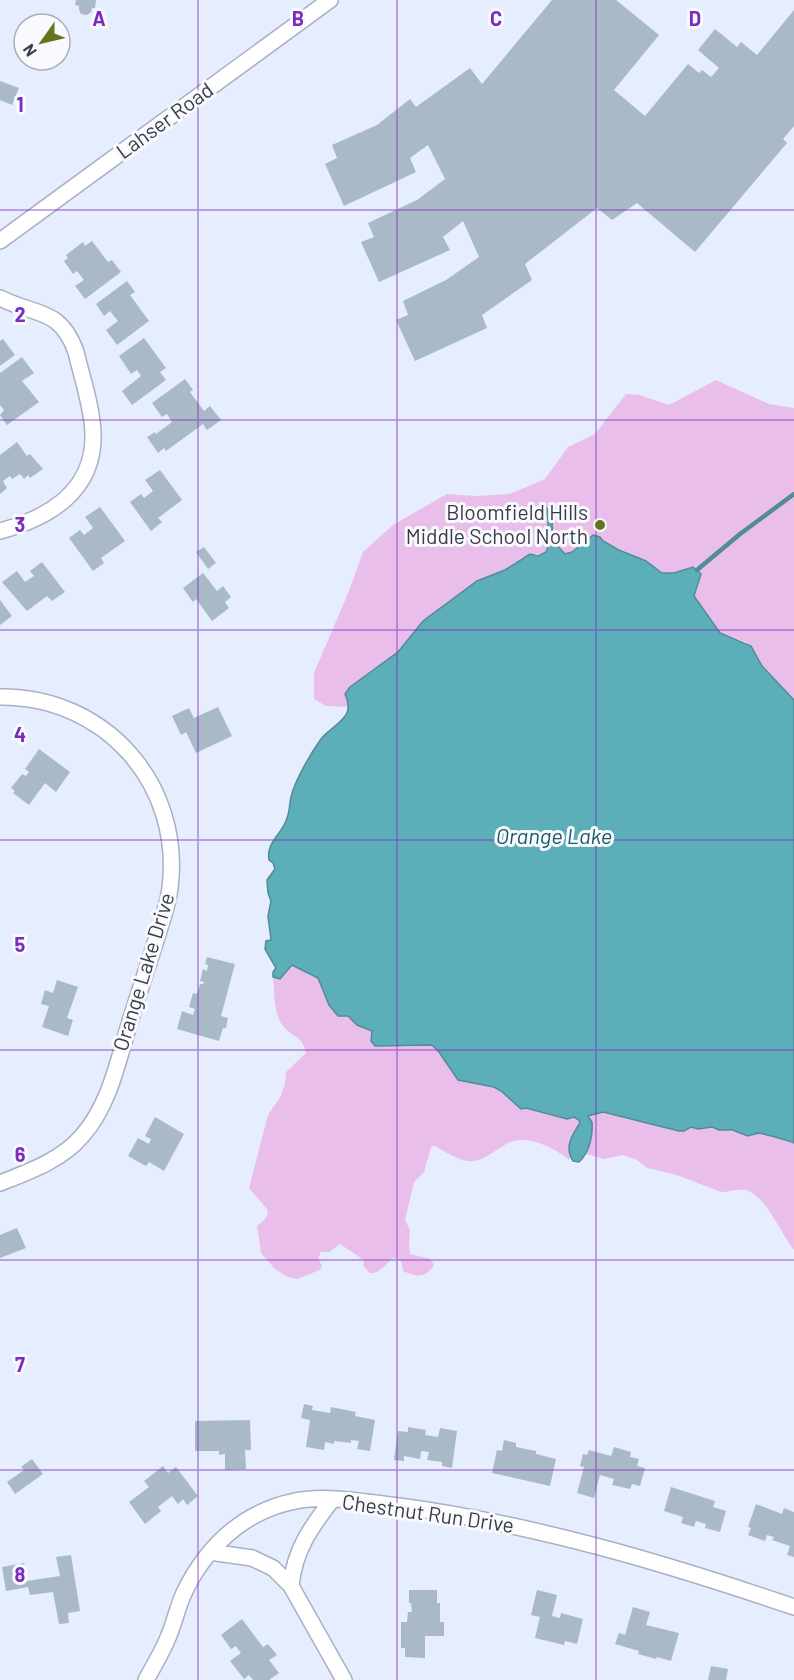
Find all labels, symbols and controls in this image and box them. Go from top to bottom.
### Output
text: A [92,6,106,30]
text: B [292,6,304,30]
text: C [490,6,502,30]
text: D [689,6,701,30]
north arrow [12,12,72,72]
text: N [18,41,40,60]
street label: Lahser Road [111,76,217,163]
text: 1 [16,92,24,116]
text: 2 [14,302,26,326]
place label: Bloomfield Hills Middle School North [406,499,588,548]
text: 3 [15,512,25,536]
marker: Bloomfield Hills Middle School North [593,518,607,532]
text: 4 [14,722,26,746]
water label: Orange Lake [496,822,612,848]
street label: Orange Lake Drive [107,889,179,1054]
text: 5 [15,932,26,956]
text: 6 [15,1142,26,1166]
text: 7 [15,1352,25,1376]
street label: Chestnut Run Drive [341,1488,516,1537]
text: 8 [15,1562,26,1586]

